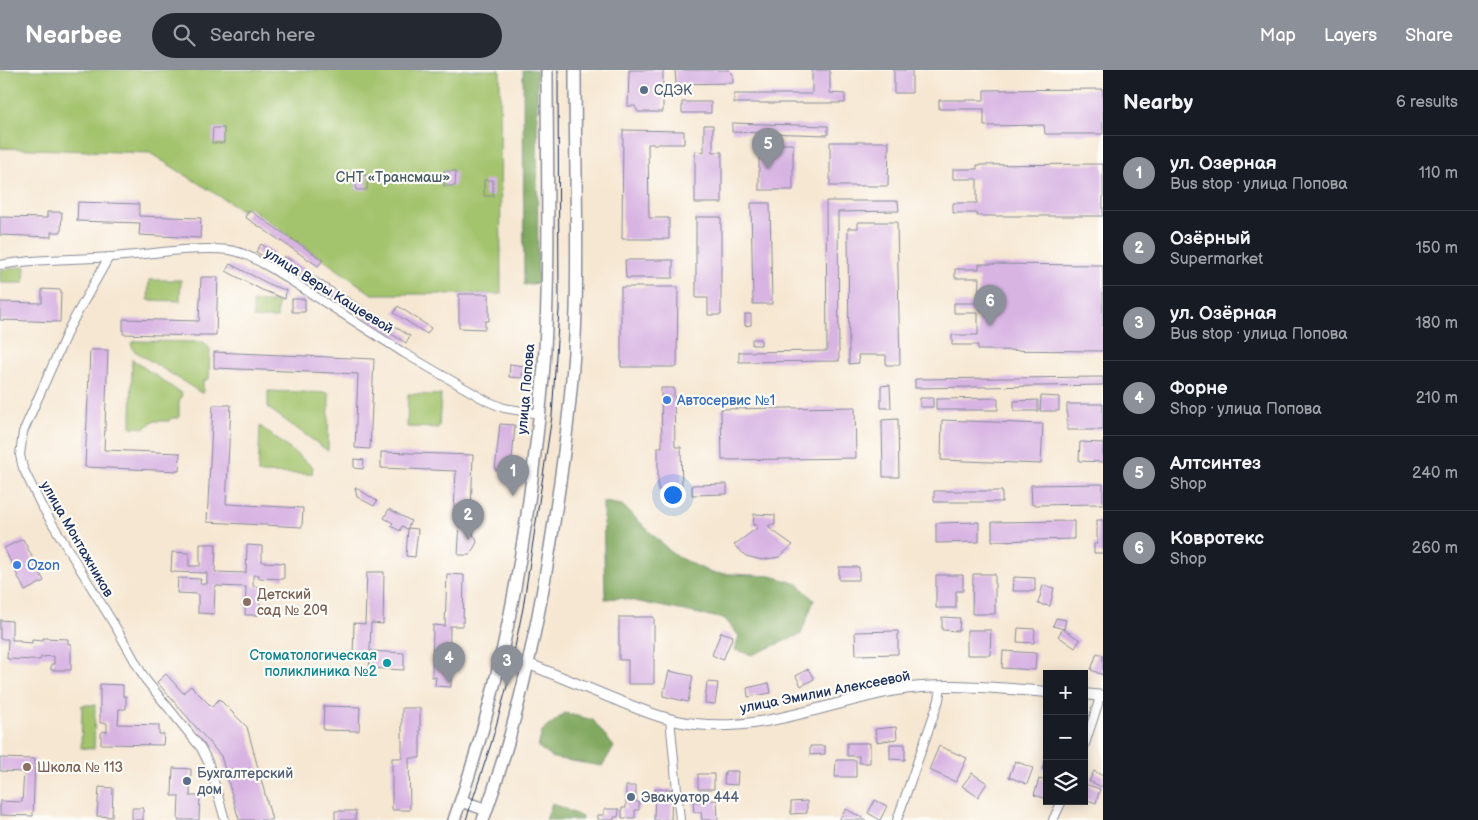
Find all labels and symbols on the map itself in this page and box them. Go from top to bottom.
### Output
place label: СДЭК [654,82,693,99]
marker: СДЭК [638,84,650,96]
pin: 5 [752,128,784,169]
park label: СНТ «Трансмаш» [336,169,450,186]
street label: улица Веры Кащеевой [262,245,396,337]
pin: 6 [974,285,1006,326]
street label: улица Попова [514,342,539,435]
place label: Автосервис №1 [676,392,775,409]
marker: Автосервис №1 [661,394,673,406]
pin: 1 [497,455,529,496]
street label: улица Монтажников [37,478,118,601]
your location [660,482,686,508]
pin: 2 [452,499,484,540]
place label: Ozon [27,557,60,574]
marker: Ozon [11,559,23,571]
place label: Детский сад № 209 [257,586,328,619]
marker: Детский сад № 209 [241,596,253,608]
pin: 4 [433,642,465,683]
pin: 3 [491,645,523,686]
place label: Стоматологическая поликлиника №2 [249,647,378,680]
marker: Стоматологическая поликлиника №2 [381,657,393,669]
street label: улица Эмилии Алексеевой [738,667,912,717]
place label: Школа № 113 [37,759,123,776]
marker: Школа № 113 [21,761,33,773]
place label: Бухгалтерский дом [197,765,293,798]
marker: Бухгалтерский дом [181,775,193,787]
place label: Эвакуатор 444 [641,789,740,806]
marker: Эвакуатор 444 [625,791,637,803]

